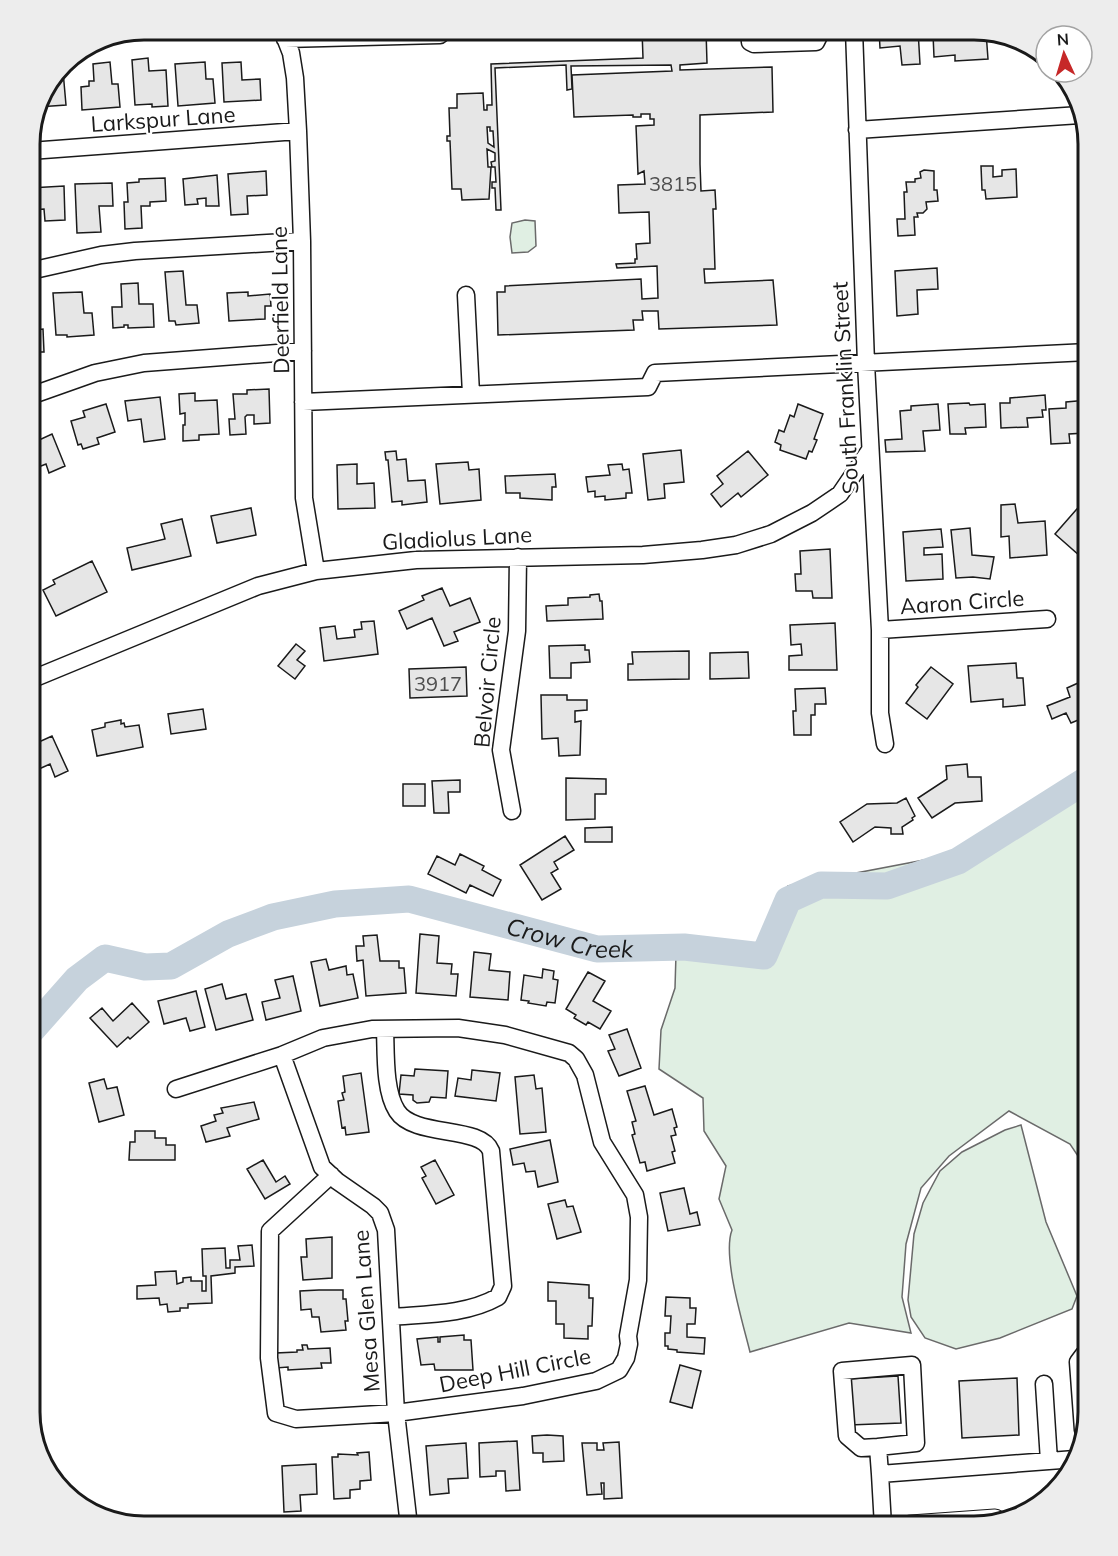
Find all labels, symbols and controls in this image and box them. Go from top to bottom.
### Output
north arrow [1034,24,1094,84]
text: N [1056,29,1070,49]
street label: Larkspur Lane [90,100,236,138]
house number: 3815 [649,171,697,196]
street label: Deerfield Lane [265,226,295,374]
street label: South Franklin Street [825,281,865,495]
street label: Gladiolus Lane [381,520,533,556]
street label: Aaron Circle [899,584,1025,620]
street label: Belvoir Circle [467,615,507,749]
house number: 3917 [414,671,462,696]
water label: Crow Creek [503,911,634,964]
street label: Mesa Glen Lane [346,1229,386,1393]
street label: Deep Hill Circle [437,1342,593,1398]

